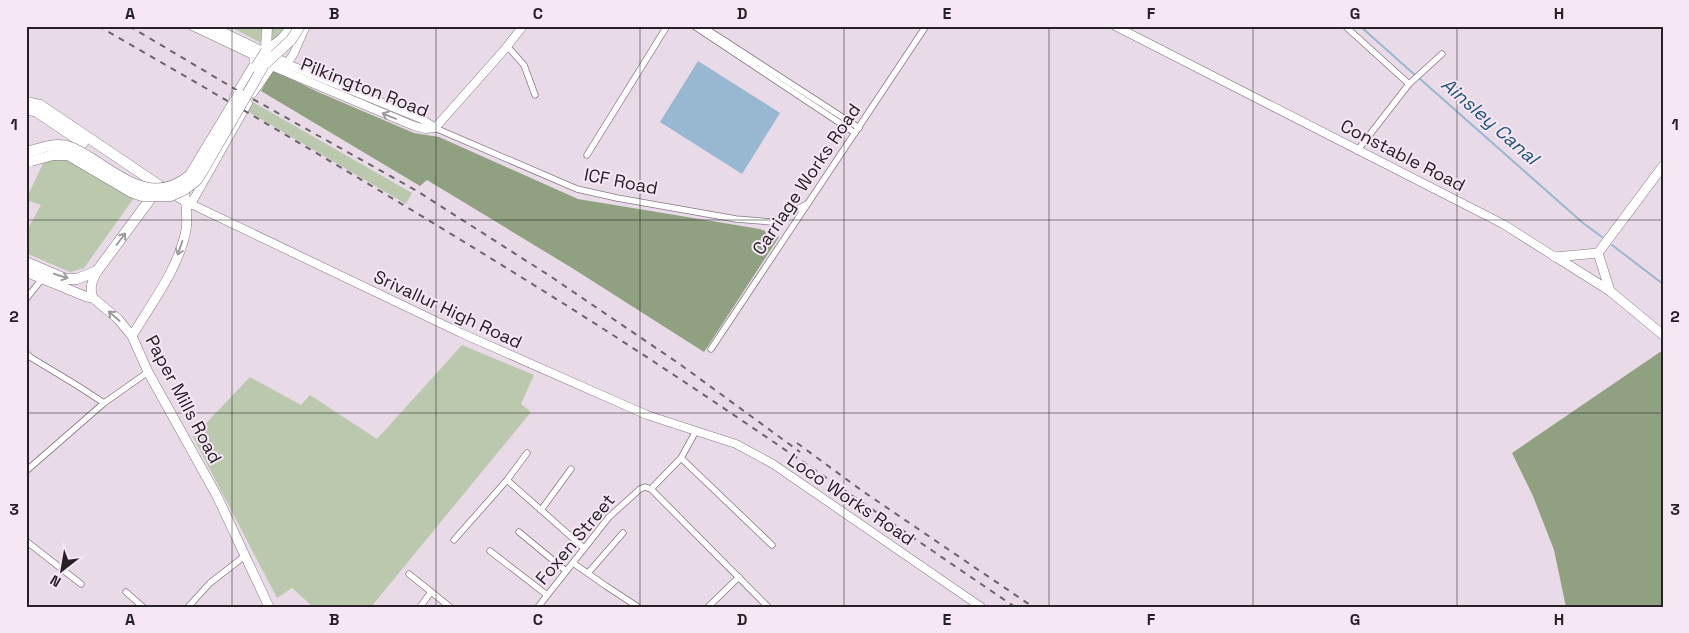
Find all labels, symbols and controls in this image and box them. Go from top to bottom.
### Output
text: A [125,3,135,24]
text: B [329,3,339,24]
text: C [533,3,543,24]
text: D [737,3,747,24]
text: E [943,3,952,24]
text: F [1147,3,1156,24]
text: G [1350,3,1360,24]
text: H [1554,3,1564,24]
street label: Pilkington Road [298,52,432,122]
water label: Ainsley Canal [1436,72,1546,172]
street label: Carriage Works Road [747,99,865,259]
one-way arrow [382,110,397,120]
text: 1 [10,114,18,135]
street label: Constable Road [1337,114,1469,196]
text: 1 [1671,114,1679,135]
street label: ICF Road [582,163,660,199]
one-way arrow [116,232,126,246]
one-way arrow [175,240,184,255]
street label: Srivallur High Road [370,265,526,353]
one-way arrow [53,272,68,281]
text: 2 [9,306,19,327]
text: 2 [1670,306,1680,327]
one-way arrow [107,310,120,321]
street label: Paper Mills Road [141,331,227,467]
street label: Loco Works Road [783,448,919,550]
street label: Foxen Street [530,489,620,589]
text: 3 [9,499,19,520]
text: 3 [1670,499,1680,520]
north arrow [38,546,88,596]
text: N [47,571,64,591]
text: A [125,609,135,630]
text: B [329,609,339,630]
text: C [533,609,543,630]
text: D [737,609,747,630]
text: E [943,609,952,630]
text: F [1147,609,1156,630]
text: G [1350,609,1360,630]
text: H [1554,609,1564,630]

